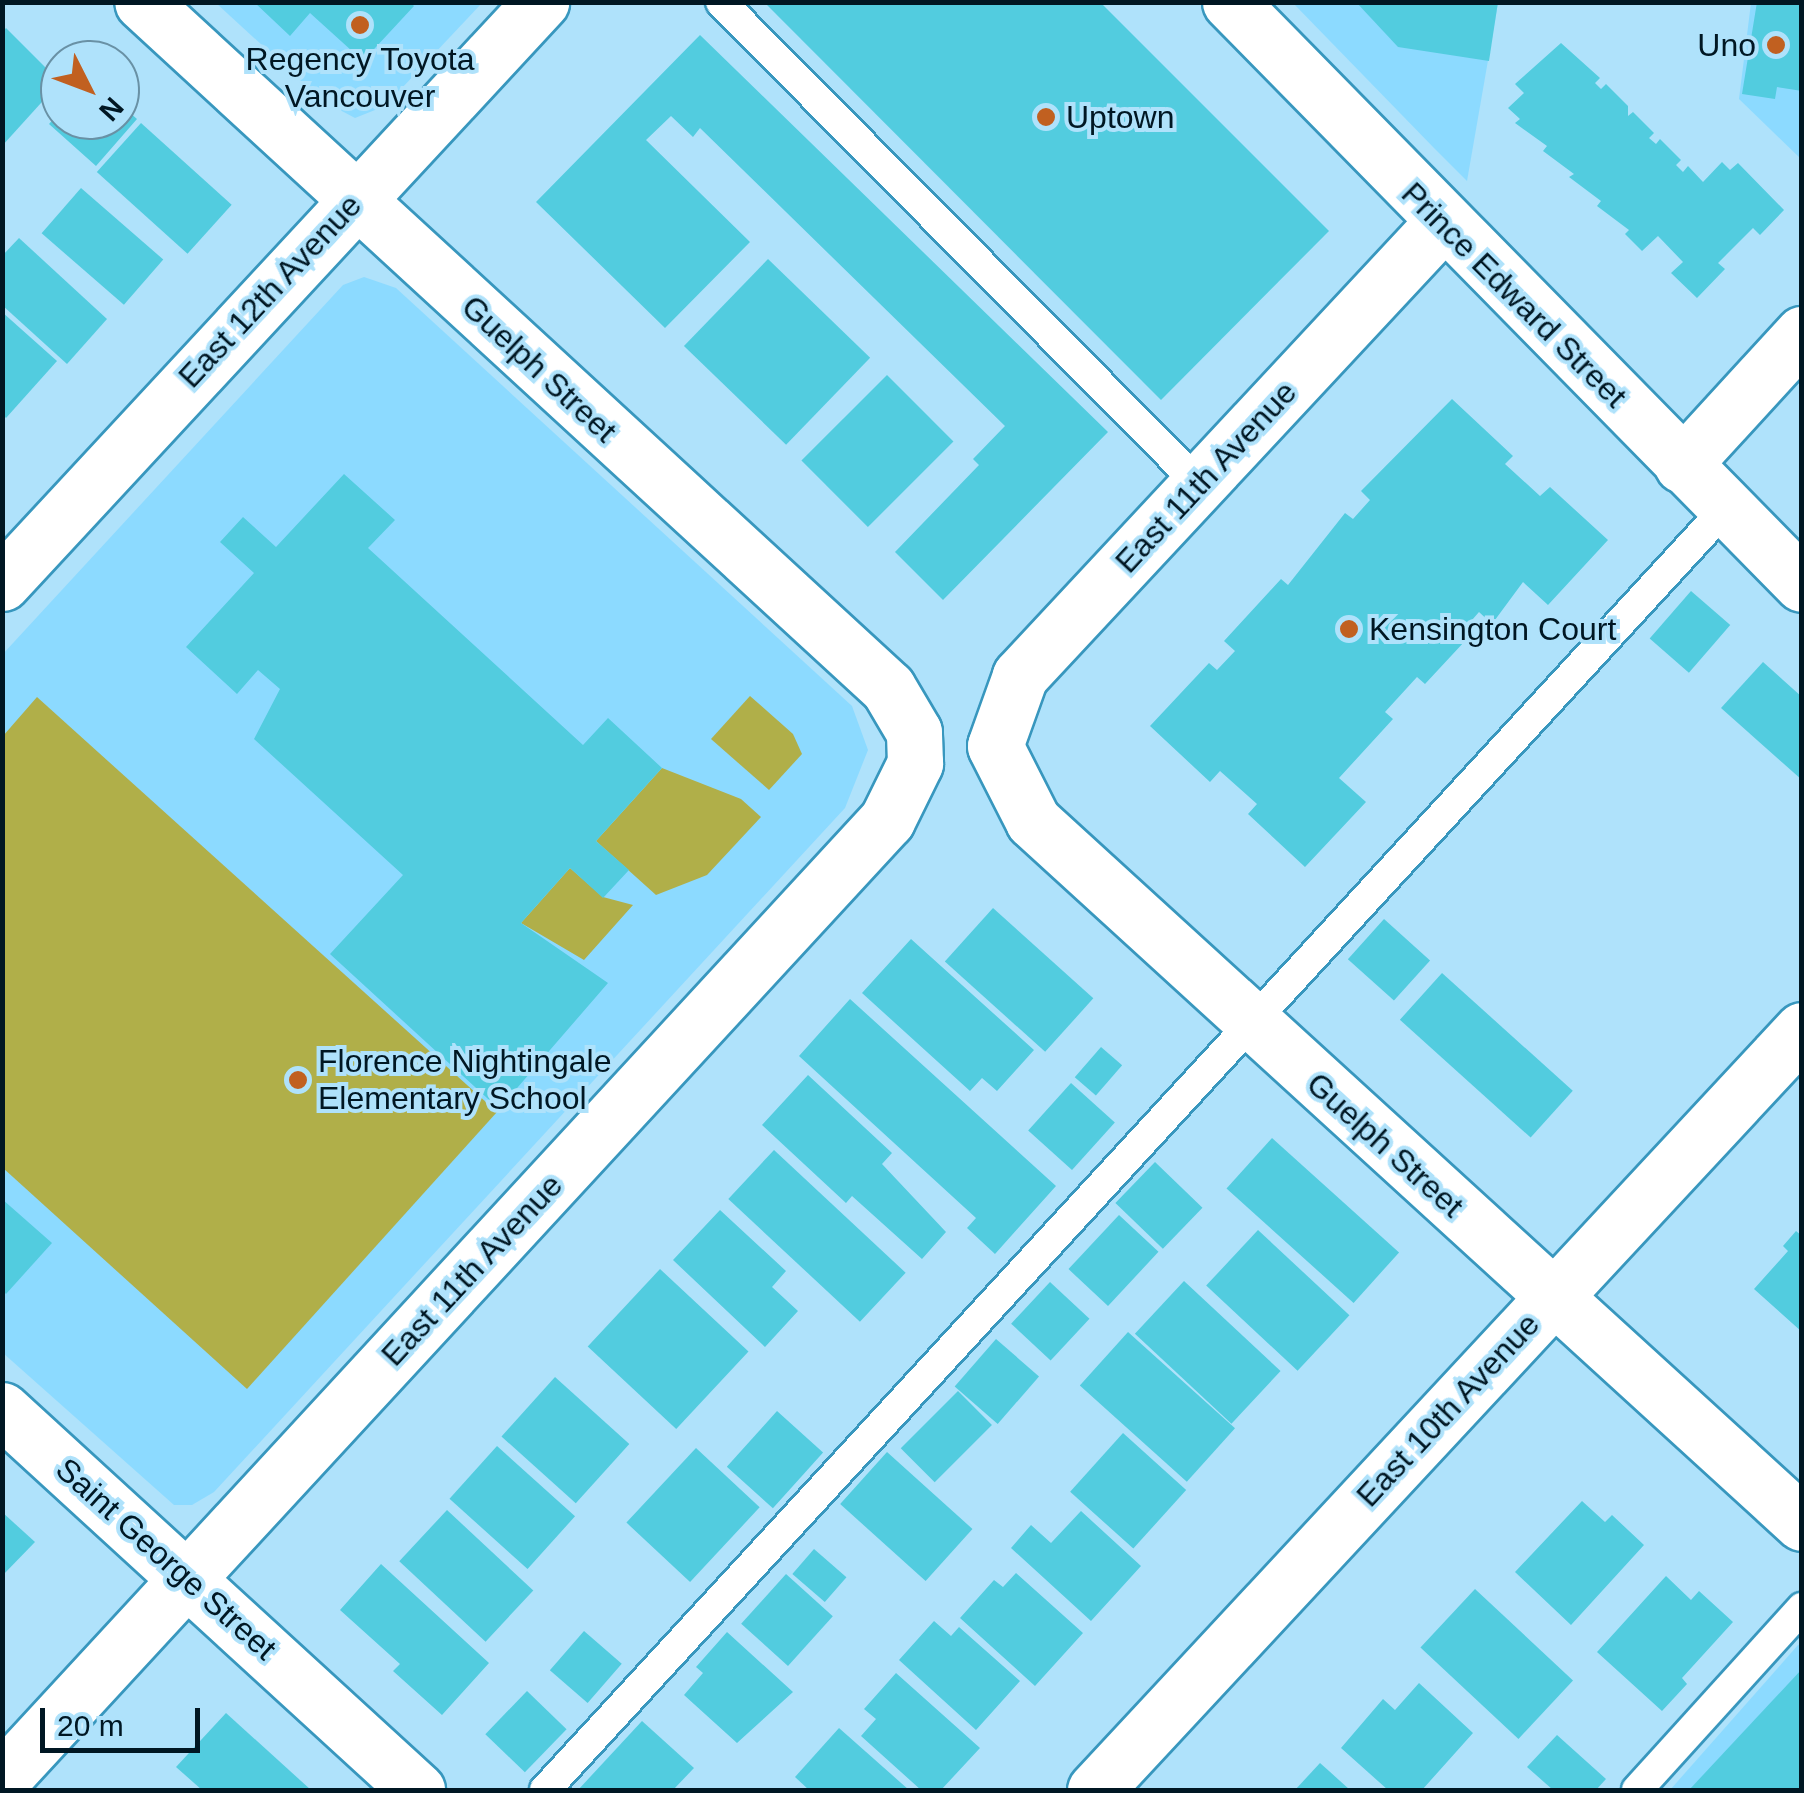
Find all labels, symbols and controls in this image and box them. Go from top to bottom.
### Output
marker: Regency Toyota Vancouver [349,14,371,36]
place label: Uno [1697,26,1756,64]
marker: Uno [1765,34,1787,56]
north arrow [40,40,140,140]
place label: Regency Toyota Vancouver [245,41,475,116]
text: N [93,91,129,127]
place label: Uptown [1066,98,1174,136]
marker: Uptown [1035,106,1057,128]
street label: Prince Edward Street [1394,175,1634,415]
street label: East 12th Avenue [170,186,370,396]
street label: Guelph Street [454,288,624,450]
street label: East 11th Avenue [1107,373,1305,581]
place label: Kensington Court [1369,610,1616,648]
marker: Kensington Court [1338,618,1360,640]
place label: Florence Nightingale Elementary School [318,1043,612,1118]
street label: Guelph Street [1299,1065,1471,1225]
marker: Florence Nightingale Elementary School [287,1069,309,1091]
street label: East 11th Avenue [373,1166,571,1374]
street label: East 10th Avenue [1348,1305,1548,1515]
street label: Saint George Street [48,1450,284,1668]
scale bar [45,1688,205,1750]
text: 20 m [57,1709,124,1742]

